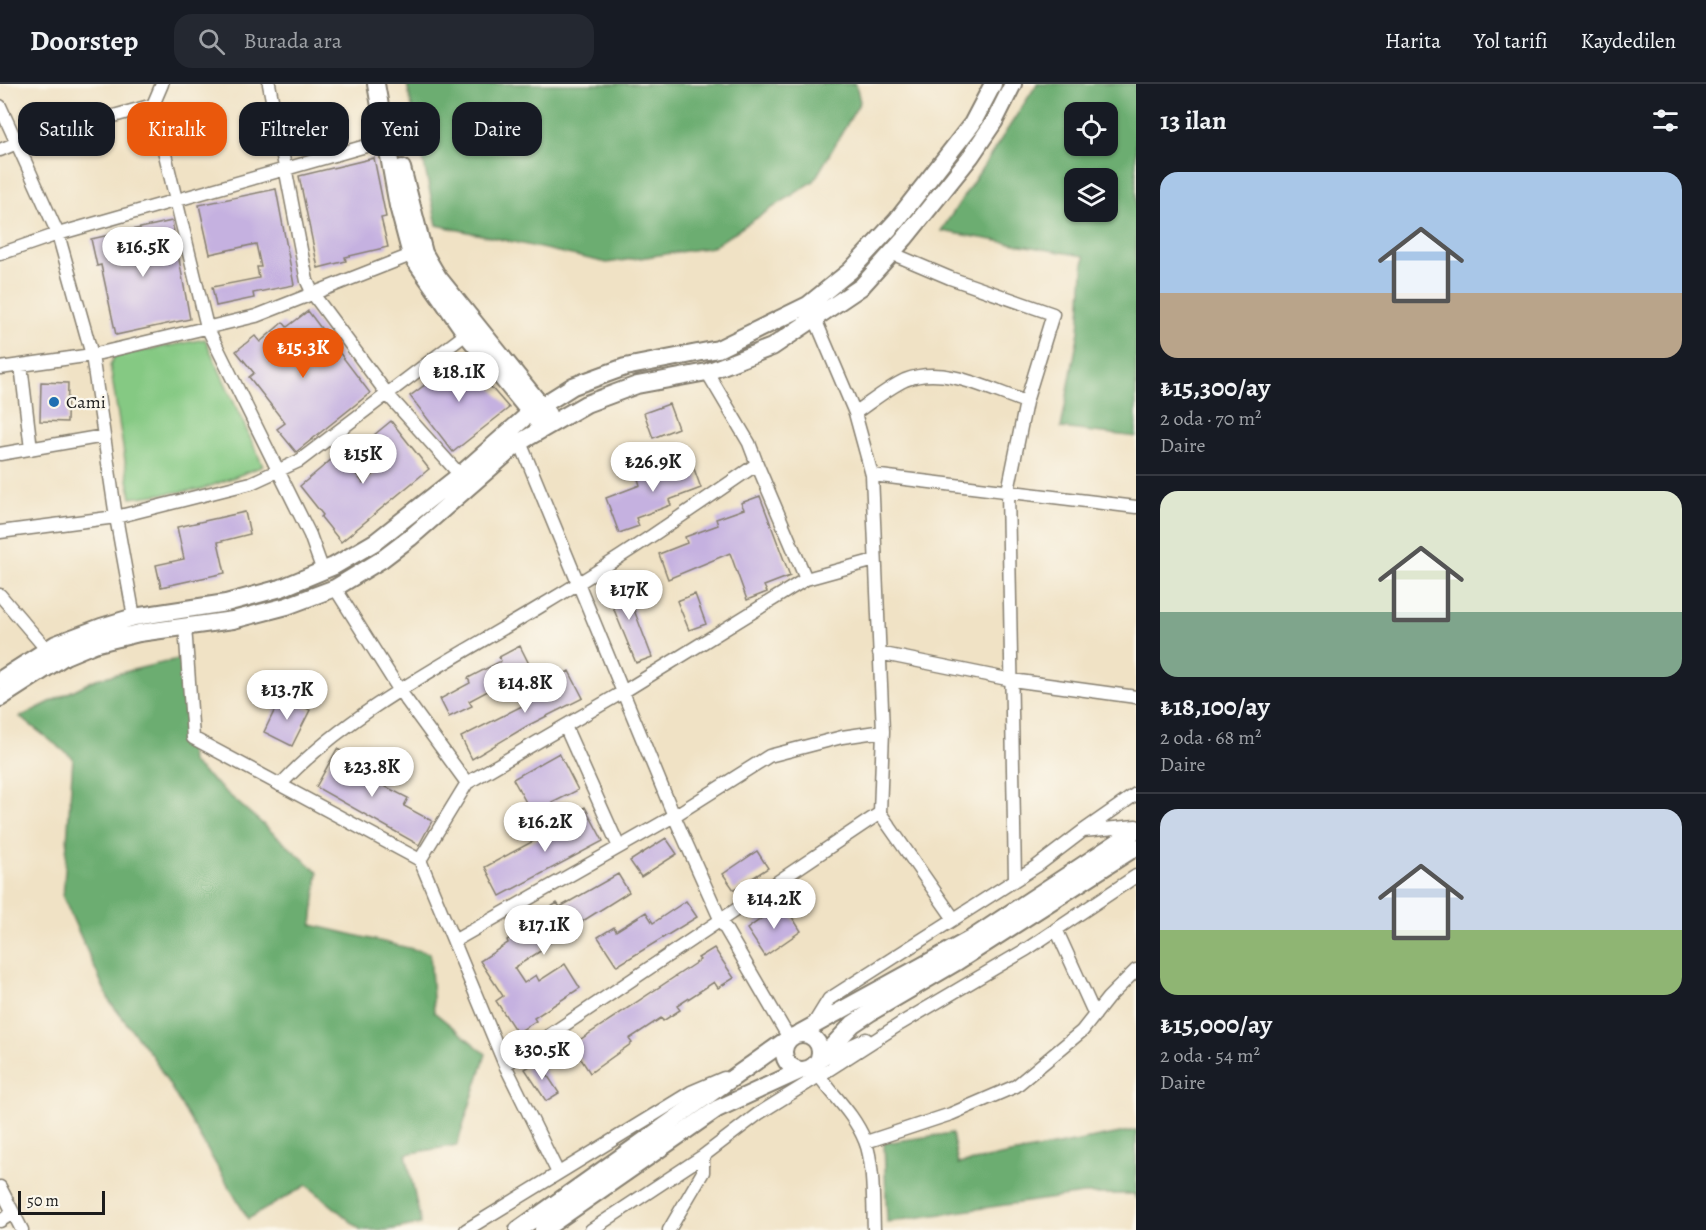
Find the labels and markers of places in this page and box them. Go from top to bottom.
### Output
pin: ₺16.5K [94,227,192,278]
pin: ₺15.3K [254,328,352,379]
pin: ₺18.1K [410,352,508,403]
place label: Cami [66,390,106,414]
marker: Cami [47,395,61,409]
pin: ₺15K [327,434,399,485]
pin: ₺26.9K [604,442,702,493]
pin: ₺17K [593,570,665,621]
pin: ₺14.8K [476,663,574,714]
pin: ₺13.7K [238,670,336,721]
pin: ₺23.8K [323,747,421,798]
pin: ₺16.2K [496,802,594,853]
pin: ₺14.2K [725,879,823,930]
pin: ₺17.1K [495,905,593,956]
pin: ₺30.5K [493,1030,591,1081]

